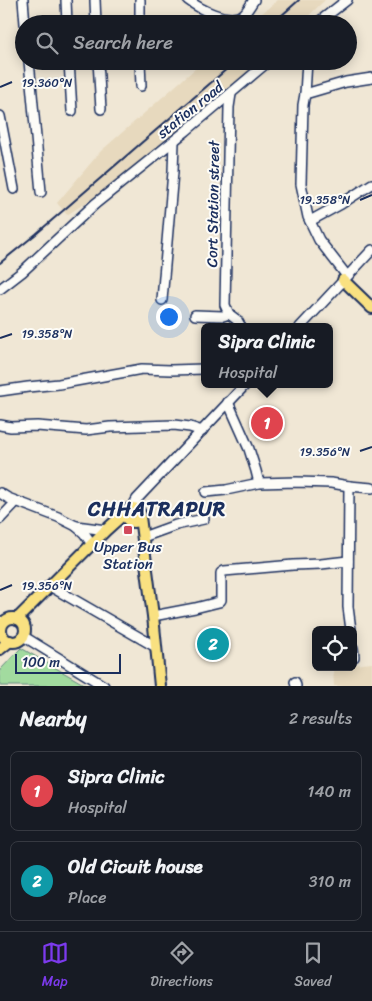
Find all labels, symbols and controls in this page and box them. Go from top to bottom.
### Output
search box [15,15,357,70]
text: Search here [73,26,173,59]
icon: search [33,29,61,57]
text: 19.360°N [22,72,73,94]
street label: station road [150,74,230,146]
street label: Cort Station street [199,139,227,268]
text: 19.358°N [300,189,351,211]
your location [156,304,182,330]
text: 19.358°N [22,323,73,345]
popup [201,323,333,388]
text: Sipra Clinic [219,325,315,358]
text: Hospital [219,358,277,387]
pin: 1 [251,404,283,442]
text: 19.356°N [300,441,351,463]
district label: CHHATRAPUR [87,492,226,527]
marker: Upper Bus Station [122,524,134,536]
place label: Upper Bus Station [94,534,162,577]
text: 19.356°N [22,575,73,597]
pin: 2 [197,625,229,663]
map controls [312,626,357,671]
button: locate [312,626,357,671]
text: 100 m [22,650,60,675]
scale bar [15,651,121,674]
text: Nearby [20,700,86,738]
text: 2 results [289,704,352,733]
text: Sipra Clinic [68,760,165,793]
text: 1 [34,777,40,806]
text: 140 m [308,777,351,806]
text: Hospital [68,793,127,822]
text: Old Cicuit house [68,850,203,883]
text: 2 [32,867,42,896]
text: 310 m [309,867,351,896]
text: Place [68,883,107,912]
tab: Map [41,939,69,994]
tab: Directions [150,939,213,994]
tab: Saved [294,939,331,994]

